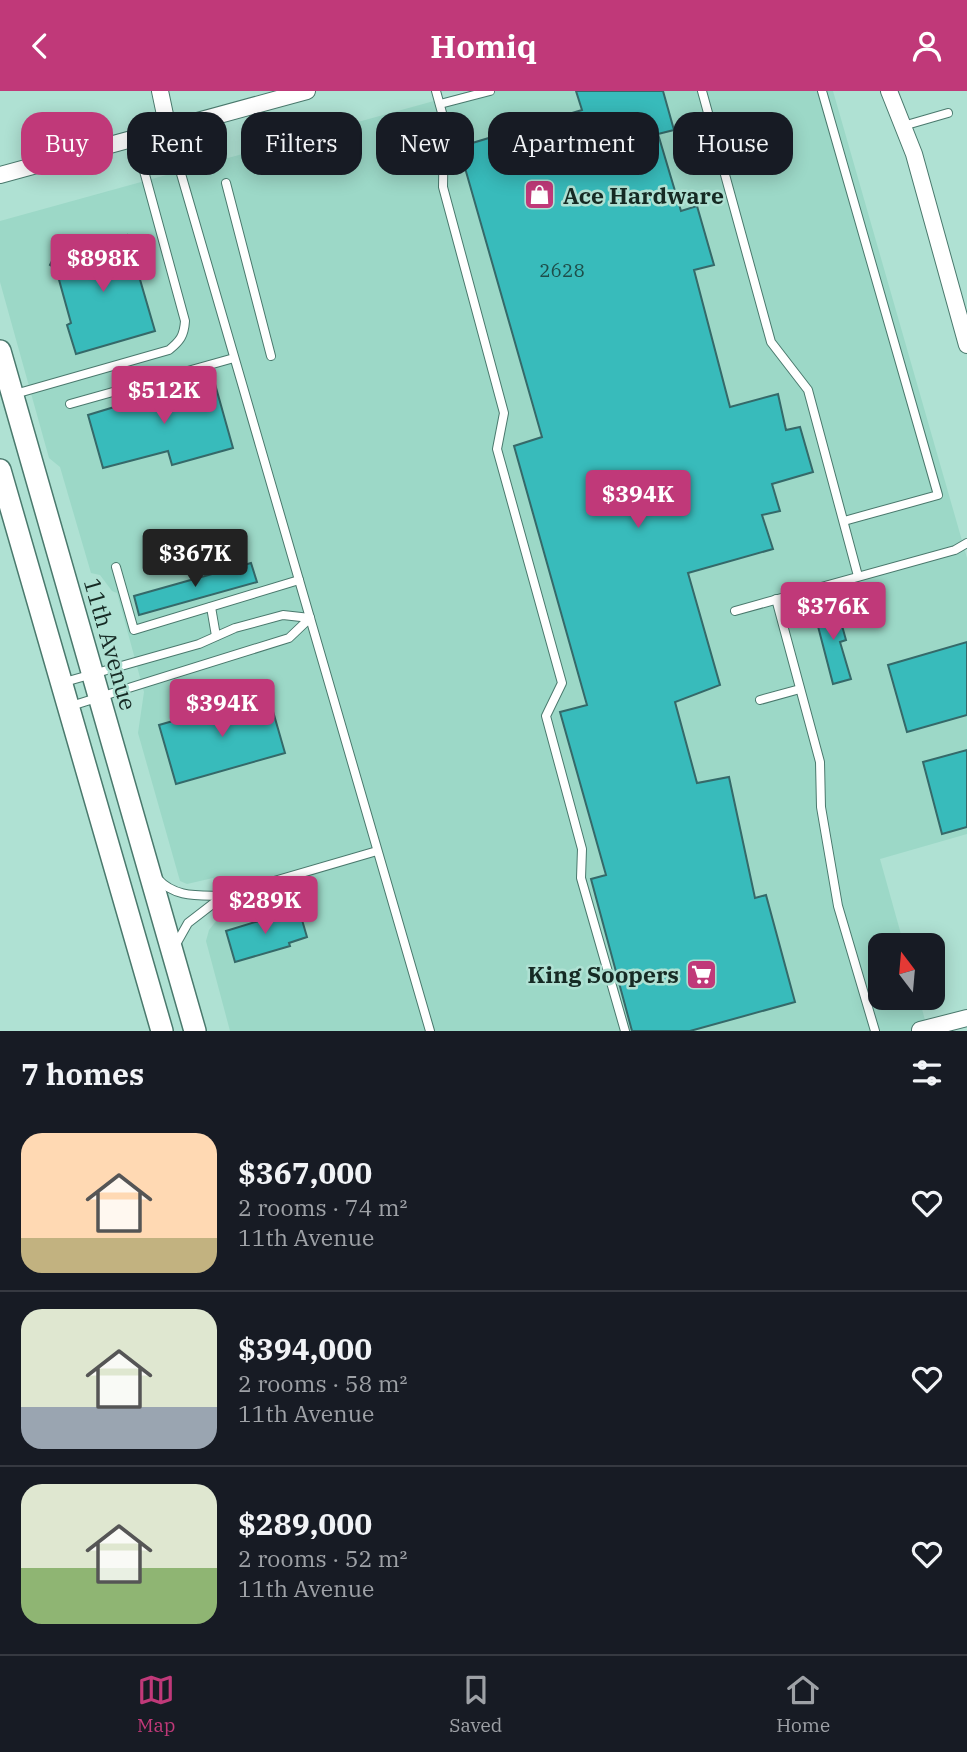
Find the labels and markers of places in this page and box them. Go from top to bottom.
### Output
shop icon: Ace Hardware [523,178,557,212]
place label: Ace Hardware [563,180,724,210]
pin: $898K [54,235,152,294]
pin: $512K [115,367,213,426]
pin: $394K [589,471,687,530]
pin: $367K [146,529,244,589]
pin: $376K [784,582,882,642]
pin: $394K [173,679,271,739]
pin: $289K [216,877,314,936]
supermarket icon: King Soopers [685,957,719,991]
place label: King Soopers [528,959,679,989]

